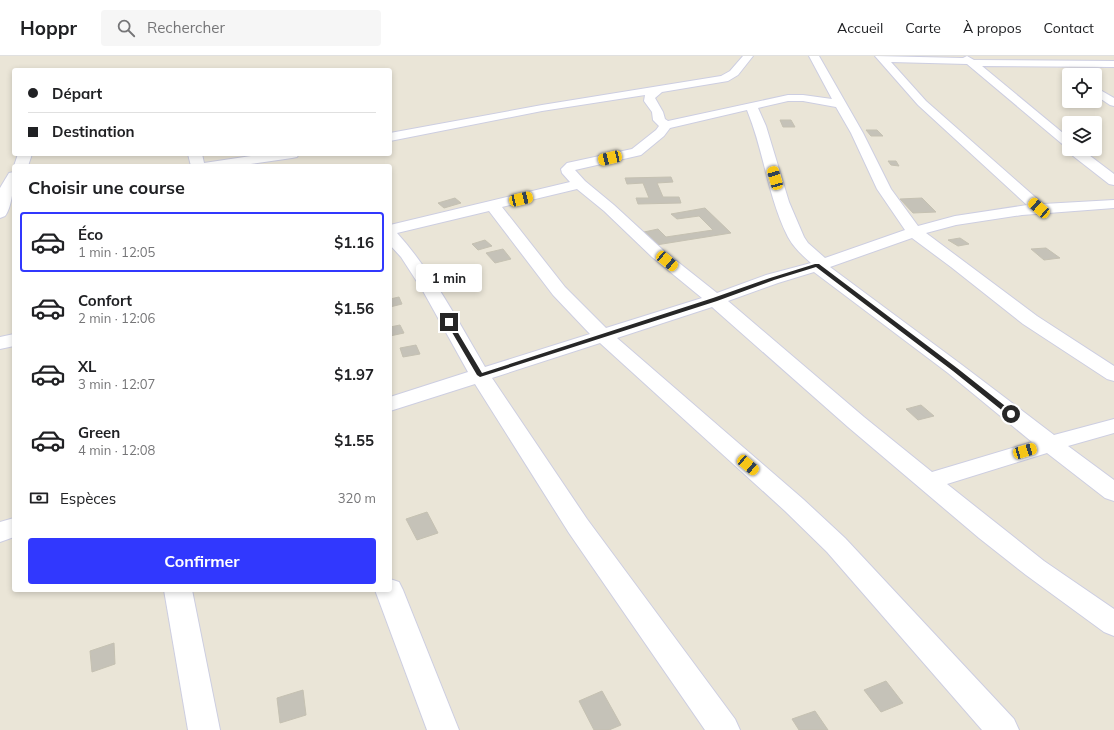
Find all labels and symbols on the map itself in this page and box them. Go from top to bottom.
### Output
car [597,149,623,167]
car [766,165,784,191]
car [508,190,534,208]
car [1026,196,1052,220]
car [654,249,680,273]
callout: 1 min [416,264,482,292]
route end [440,313,458,331]
route start [1002,405,1020,423]
car [1012,442,1038,460]
car [735,453,761,477]

